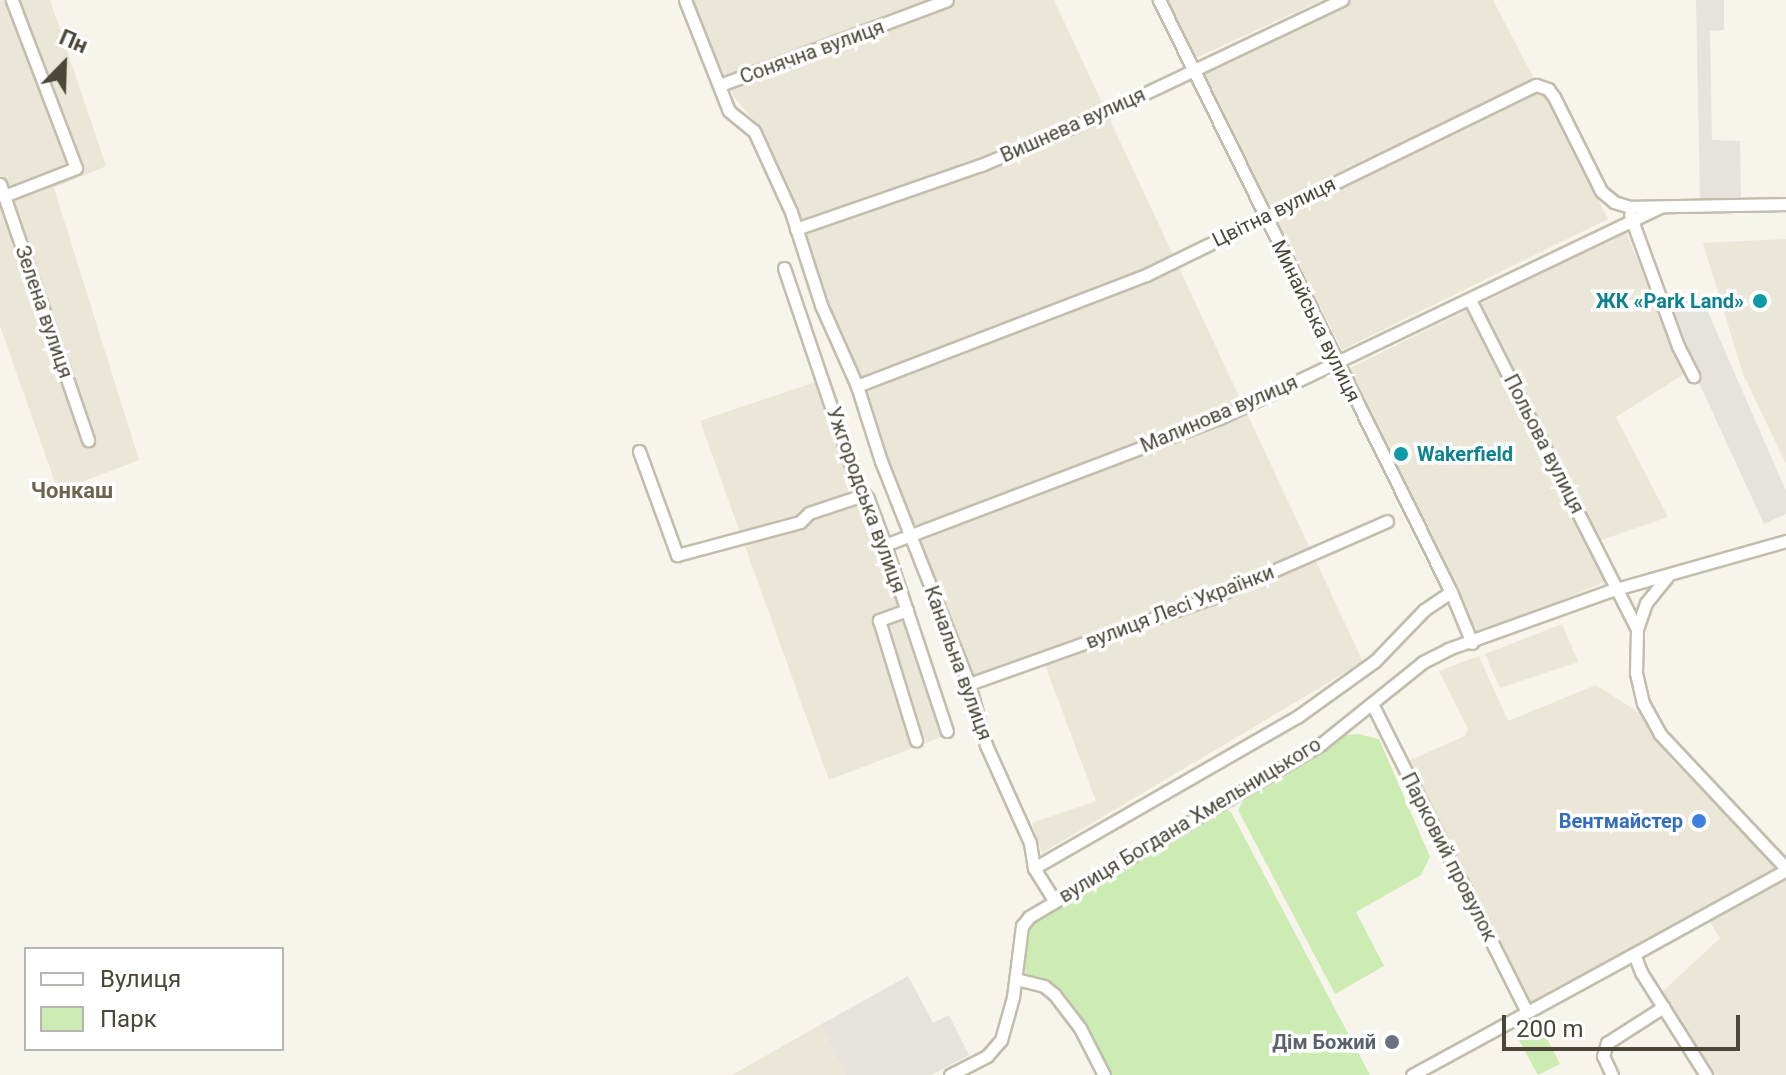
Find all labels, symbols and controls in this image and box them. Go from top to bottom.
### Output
street label: Сонячна вулиця [737,15,887,89]
north arrow [24,24,104,104]
text: Пн [56,24,91,58]
street label: Вишнева вулиця [997,82,1149,168]
street label: Цвітна вулиця [1208,172,1340,252]
street label: Минайська вулиця [1266,236,1366,406]
street label: Зелена вулиця [10,243,78,381]
place label: ЖК «Park Land» [1596,289,1744,313]
marker: ЖК «Park Land» [1751,292,1769,310]
street label: Малинова вулиця [1137,370,1301,458]
street label: Польова вулиця [1499,370,1589,518]
street label: Ужгородська вулиця [821,404,911,596]
place label: Wakerfield [1417,442,1513,466]
marker: Wakerfield [1392,445,1410,463]
district label: Чонкаш [31,478,113,504]
street label: вулиця Лесі Українки [1082,560,1278,654]
street label: Канальна вулиця [919,583,997,743]
street label: вулиця Богдана Хмельницького [1055,732,1325,908]
street label: Парковий провулок [1396,769,1502,945]
place label: Вентмайстер [1559,809,1683,833]
marker: Вентмайстер [1690,812,1708,830]
legend [24,947,284,1051]
text: Вулиця [100,965,181,993]
scale bar [1506,999,1744,1049]
text: Парк [100,1005,157,1033]
text: 200 m [1516,1015,1583,1043]
place label: Дім Божий [1272,1030,1376,1054]
marker: Дім Божий [1383,1033,1401,1051]

